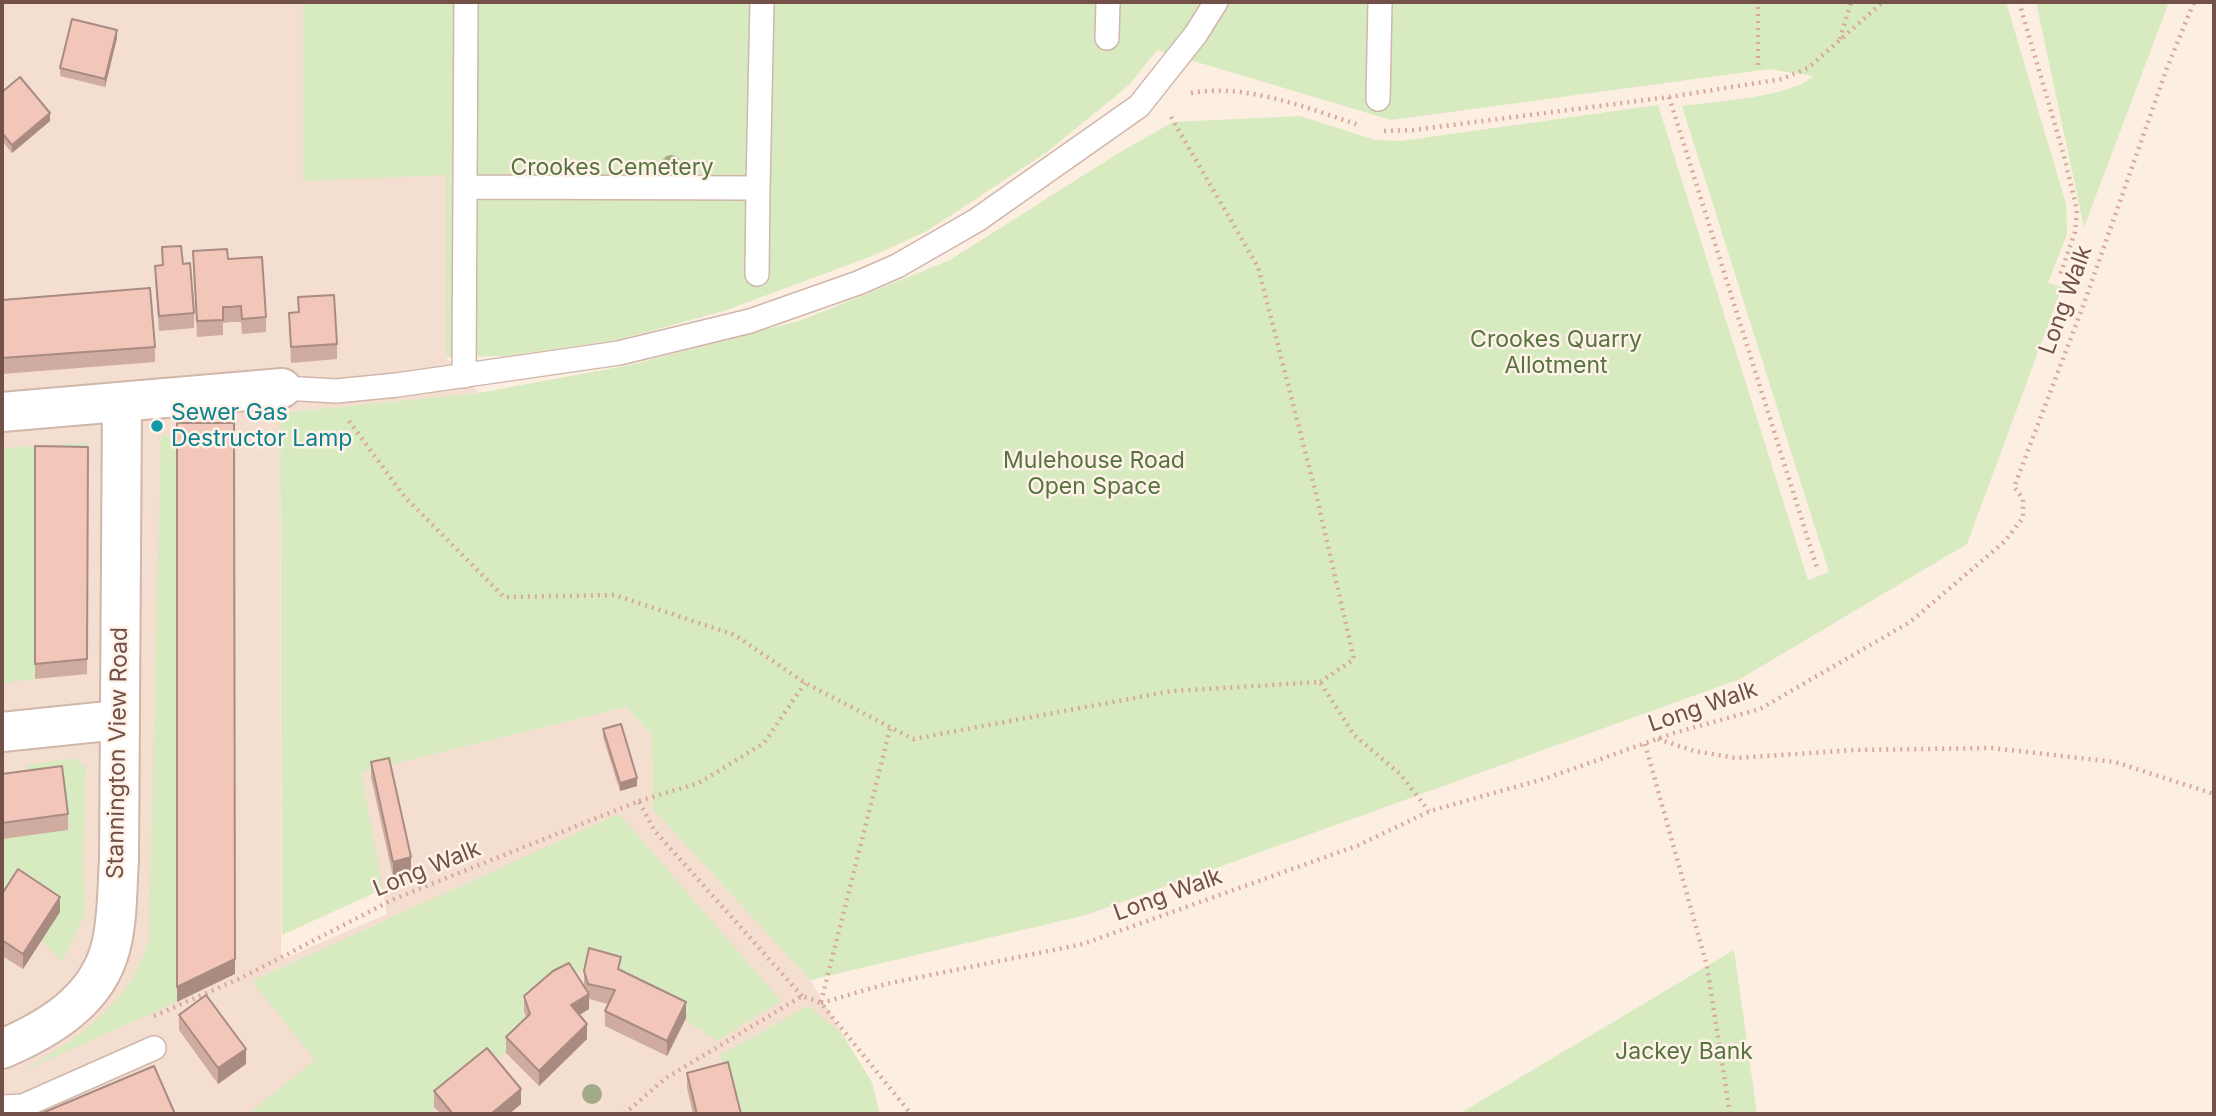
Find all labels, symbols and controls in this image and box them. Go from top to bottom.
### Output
park label: Crookes Cemetery [510,154,714,182]
street label: Long Walk [2034,242,2098,358]
park label: Crookes Quarry Allotment [1470,326,1642,380]
place label: Sewer Gas Destructor Lamp [171,399,352,453]
marker: Sewer Gas Destructor Lamp [149,418,165,434]
park label: Mulehouse Road Open Space [1003,447,1185,501]
street label: Stannington View Road [102,627,134,879]
street label: Long Walk [1645,675,1761,739]
street label: Long Walk [369,835,485,903]
street label: Long Walk [1110,863,1226,927]
park label: Jackey Bank [1615,1038,1753,1066]

